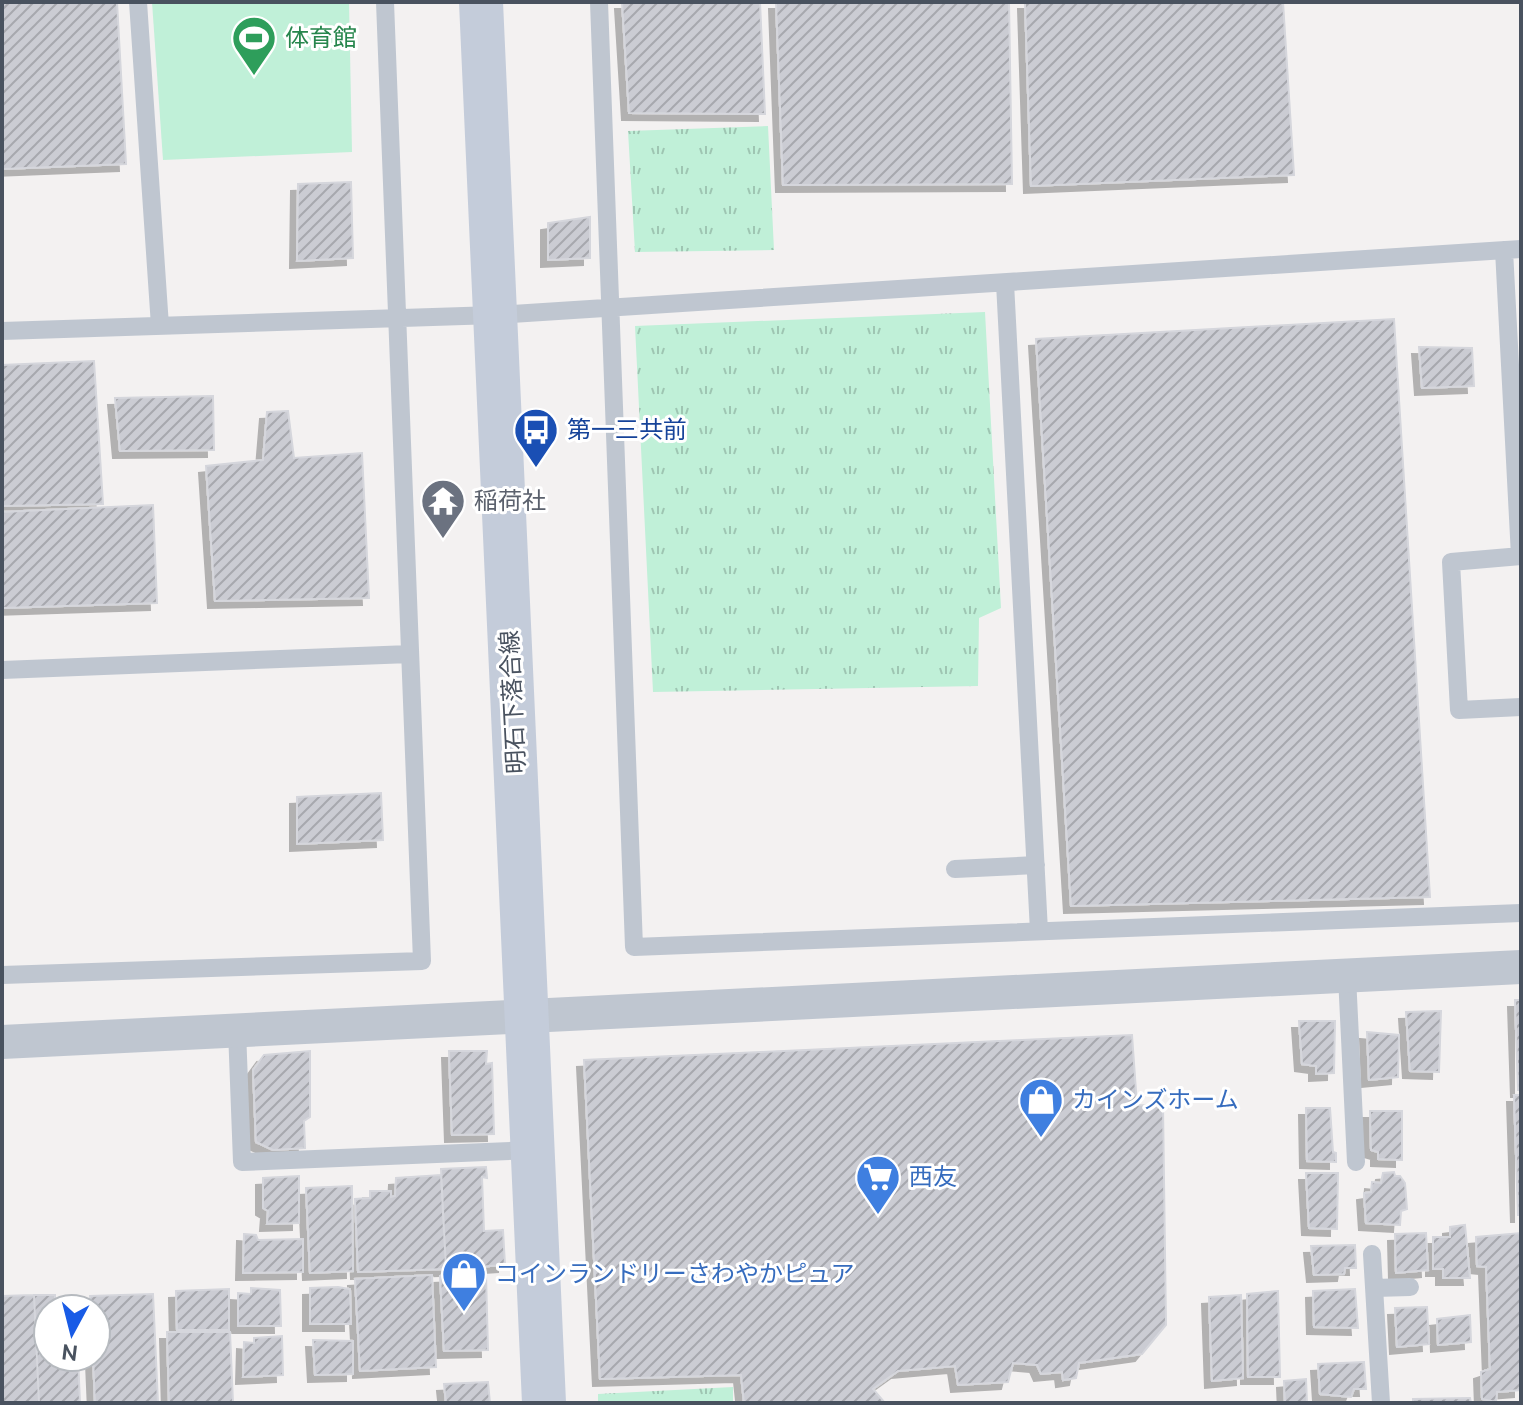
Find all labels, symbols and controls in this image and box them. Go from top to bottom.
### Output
sports icon: 体育館 [230,14,278,77]
place label: 体育館 [285,24,357,51]
bus stop icon: 第一三共前 [512,406,560,469]
place label: 第一三共前 [567,416,687,443]
temple icon: 稲荷社 [419,477,467,540]
place label: 稲荷社 [474,487,546,514]
street label: 明石下落合線 [495,629,530,775]
shop icon: カインズホーム [1017,1076,1065,1139]
place label: カインズホーム [1072,1086,1239,1113]
supermarket icon: 西友 [854,1153,902,1216]
place label: 西友 [909,1163,957,1190]
shop icon: コインランドリーさわやかピュア [440,1250,488,1313]
place label: コインランドリーさわやかピュア [495,1260,855,1287]
north arrow [32,1293,112,1373]
text: N [60,1340,79,1367]

